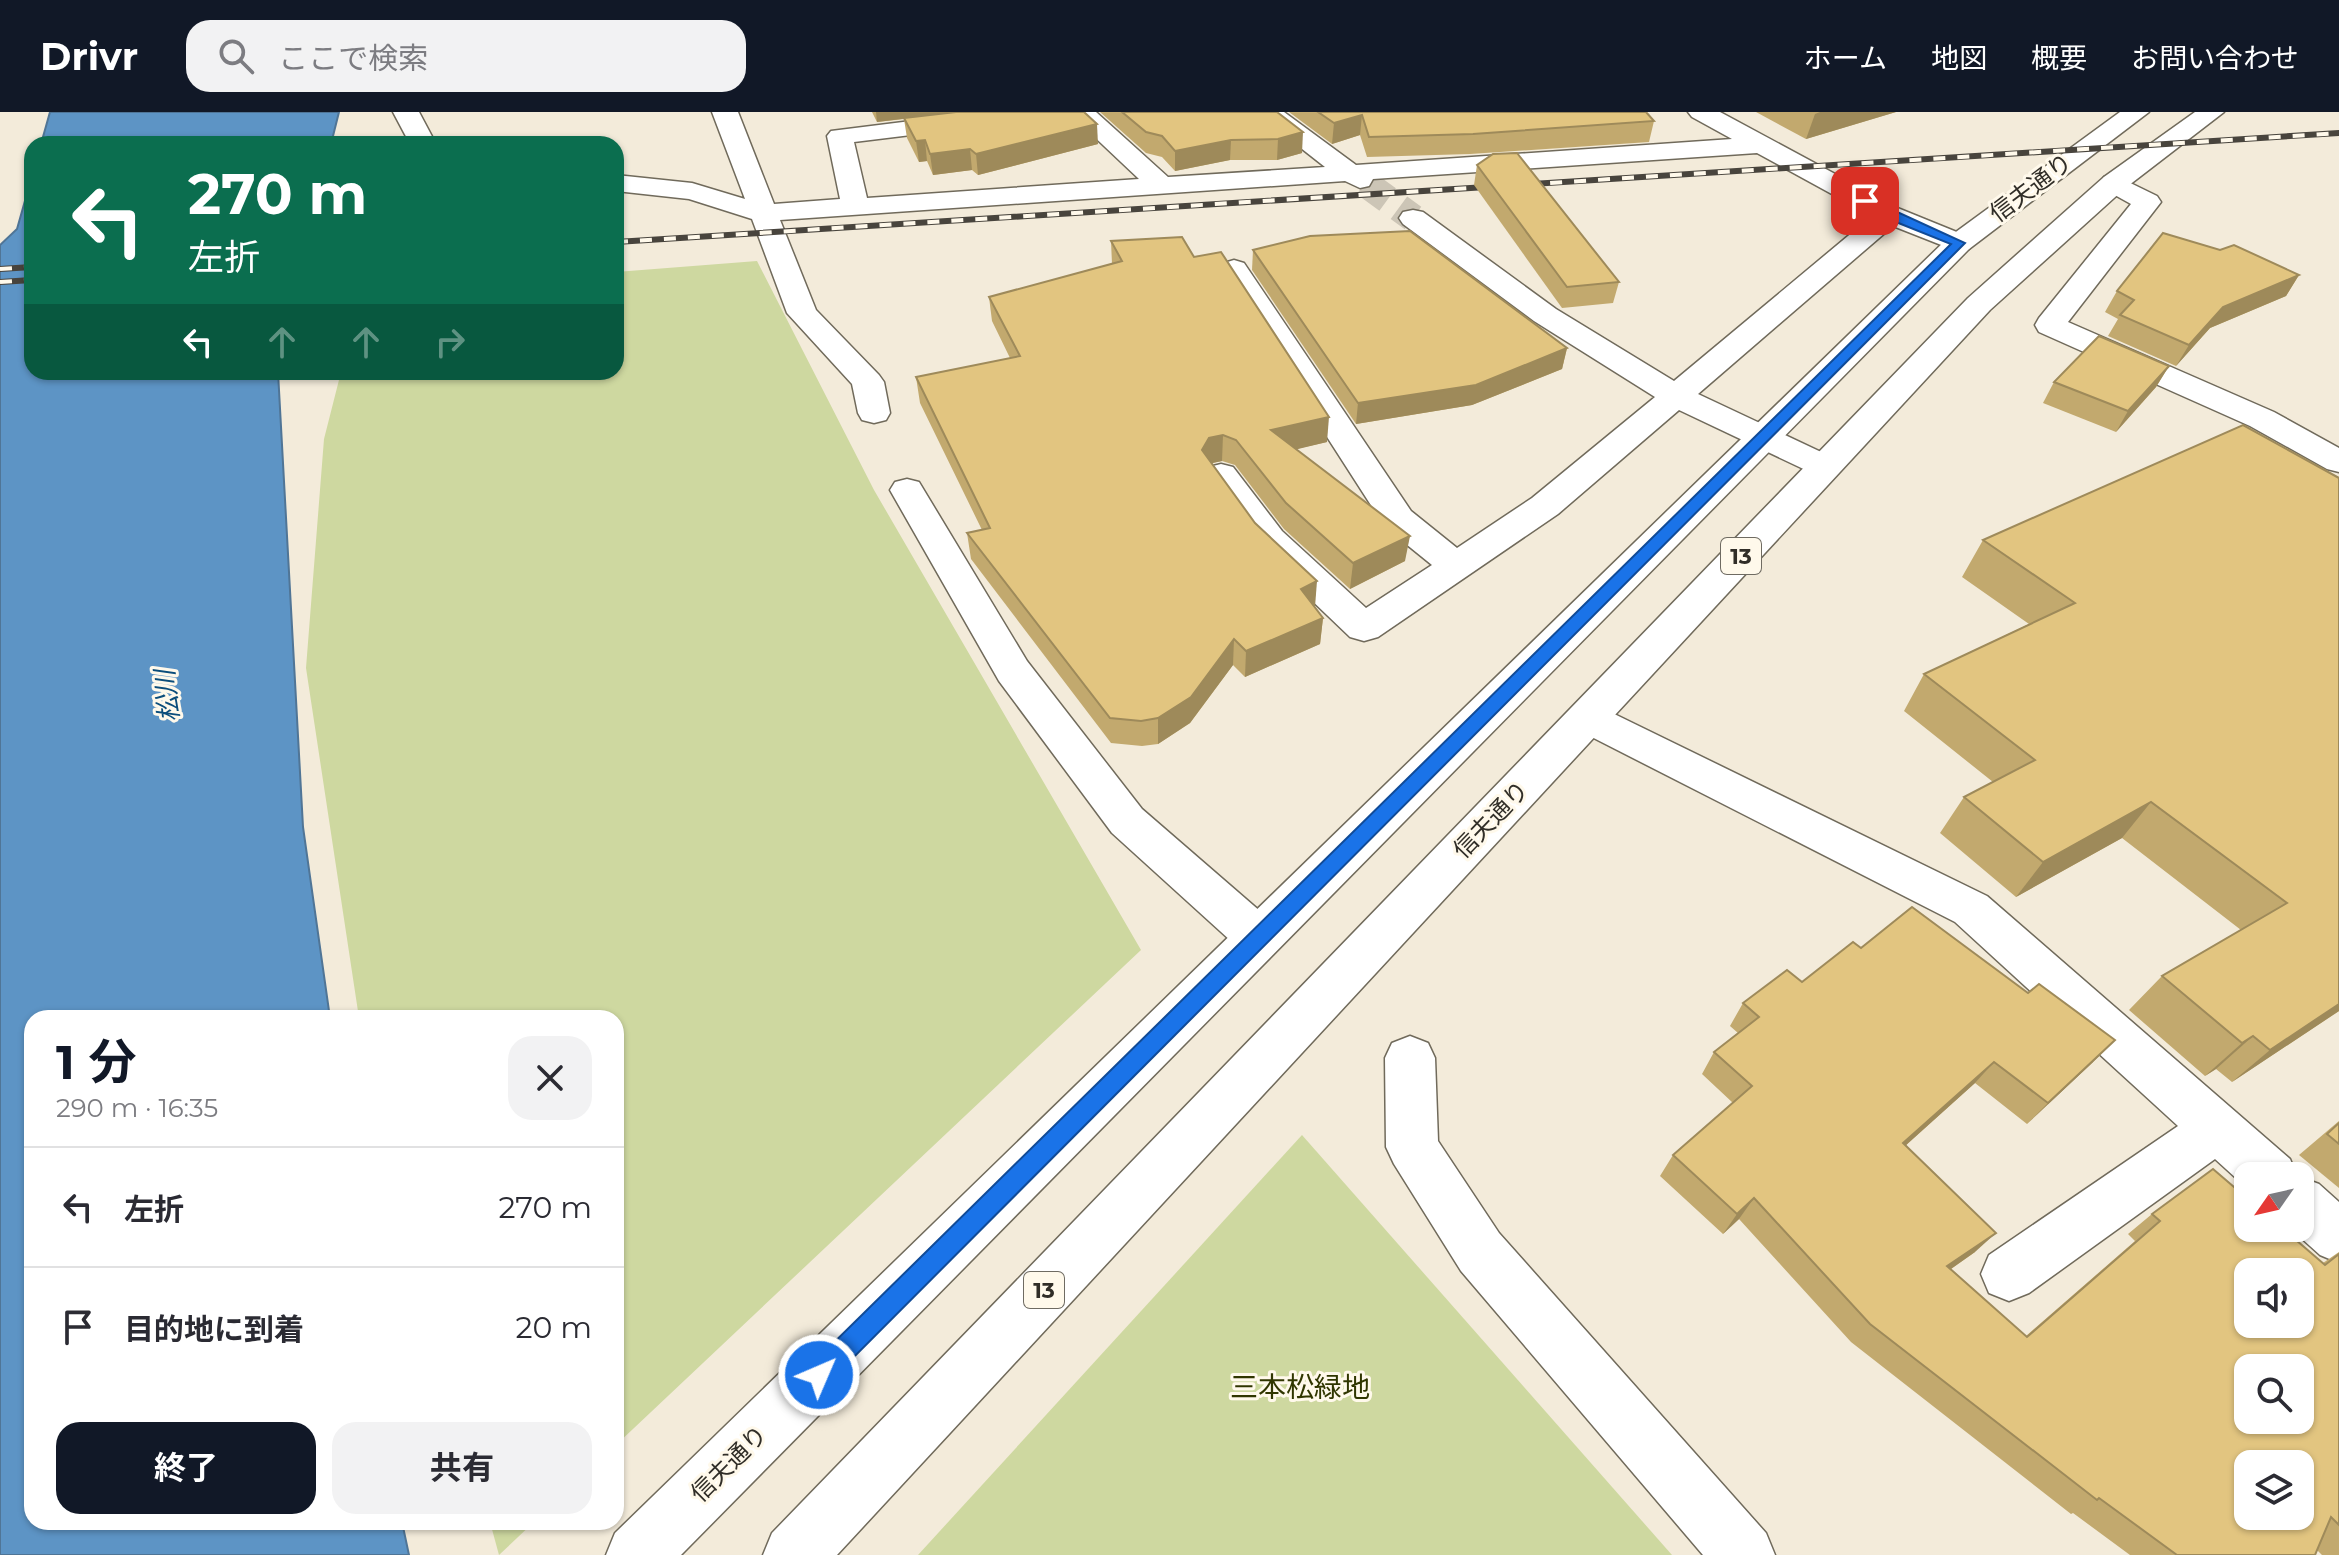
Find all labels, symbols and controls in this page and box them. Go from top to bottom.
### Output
search box [186,20,746,92]
text: Drivr [40,33,138,80]
icon: search [214,34,258,78]
text: ここで検索 [278,40,428,77]
text: ホーム [1804,41,1887,75]
text: 地図 [1931,41,1987,75]
text: 概要 [2031,41,2087,75]
text: お問い合わせ [2131,41,2299,75]
street label: 信夫通り [1984,147,2078,228]
text: 270 m [188,160,367,228]
pin [1831,167,1899,235]
icon: left [56,168,160,272]
icon: arrive [1843,179,1887,223]
text: 左折 [188,235,260,279]
icon: left [176,320,220,364]
icon: ahead [260,320,304,364]
icon: ahead [344,320,388,364]
icon: right [428,320,472,364]
road number: 13 [1721,538,1761,574]
water label: 松川 [148,665,186,724]
street label: 信夫通り [1447,775,1534,864]
text: 1 分 [56,1033,136,1091]
button: close [508,1036,592,1120]
text: 290 m · 16:35 [56,1092,218,1124]
north arrow [2234,1162,2314,1242]
map controls [2234,1162,2314,1530]
icon: left [56,1185,100,1229]
text: 270 m [498,1189,592,1226]
text: 左折 [124,1191,184,1228]
button: sound [2234,1258,2314,1338]
road number: 13 [1024,1272,1064,1308]
icon: arrive [56,1305,100,1349]
text: 20 m [515,1309,592,1346]
text: 目的地に到着 [124,1311,304,1348]
position arrow [777,1333,861,1417]
button: search [2234,1354,2314,1434]
park label: 三本松緑地 [1230,1370,1370,1404]
street label: 信夫通り [684,1419,773,1508]
button: 終了 [56,1422,316,1514]
button: 共有 [332,1422,592,1514]
button: layers [2234,1450,2314,1530]

